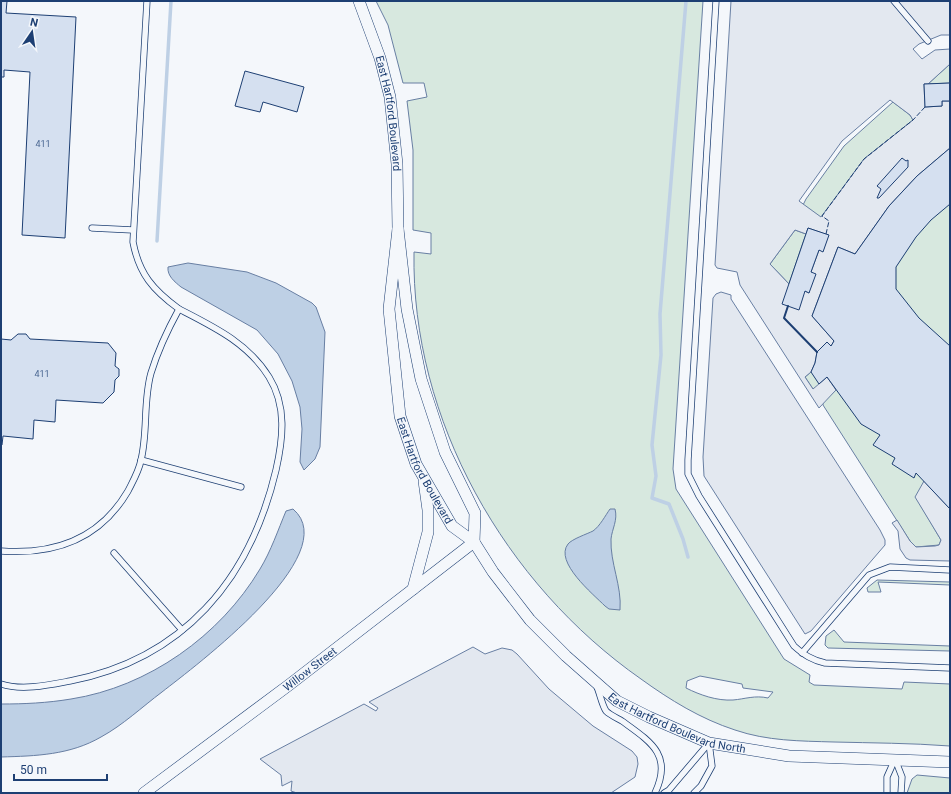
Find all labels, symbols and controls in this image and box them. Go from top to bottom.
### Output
north arrow [12,12,52,52]
text: N [29,16,40,30]
street label: East Hartford Boulevard [373,54,404,171]
house number: 411 [35,139,51,149]
house number: 411 [34,369,50,379]
street label: East Hartford Boulevard [394,415,456,526]
street label: Willow Street [280,644,339,694]
street label: East Hartford Boulevard North [606,690,747,755]
scale bar [14,756,107,782]
text: 50 m [20,763,47,777]

